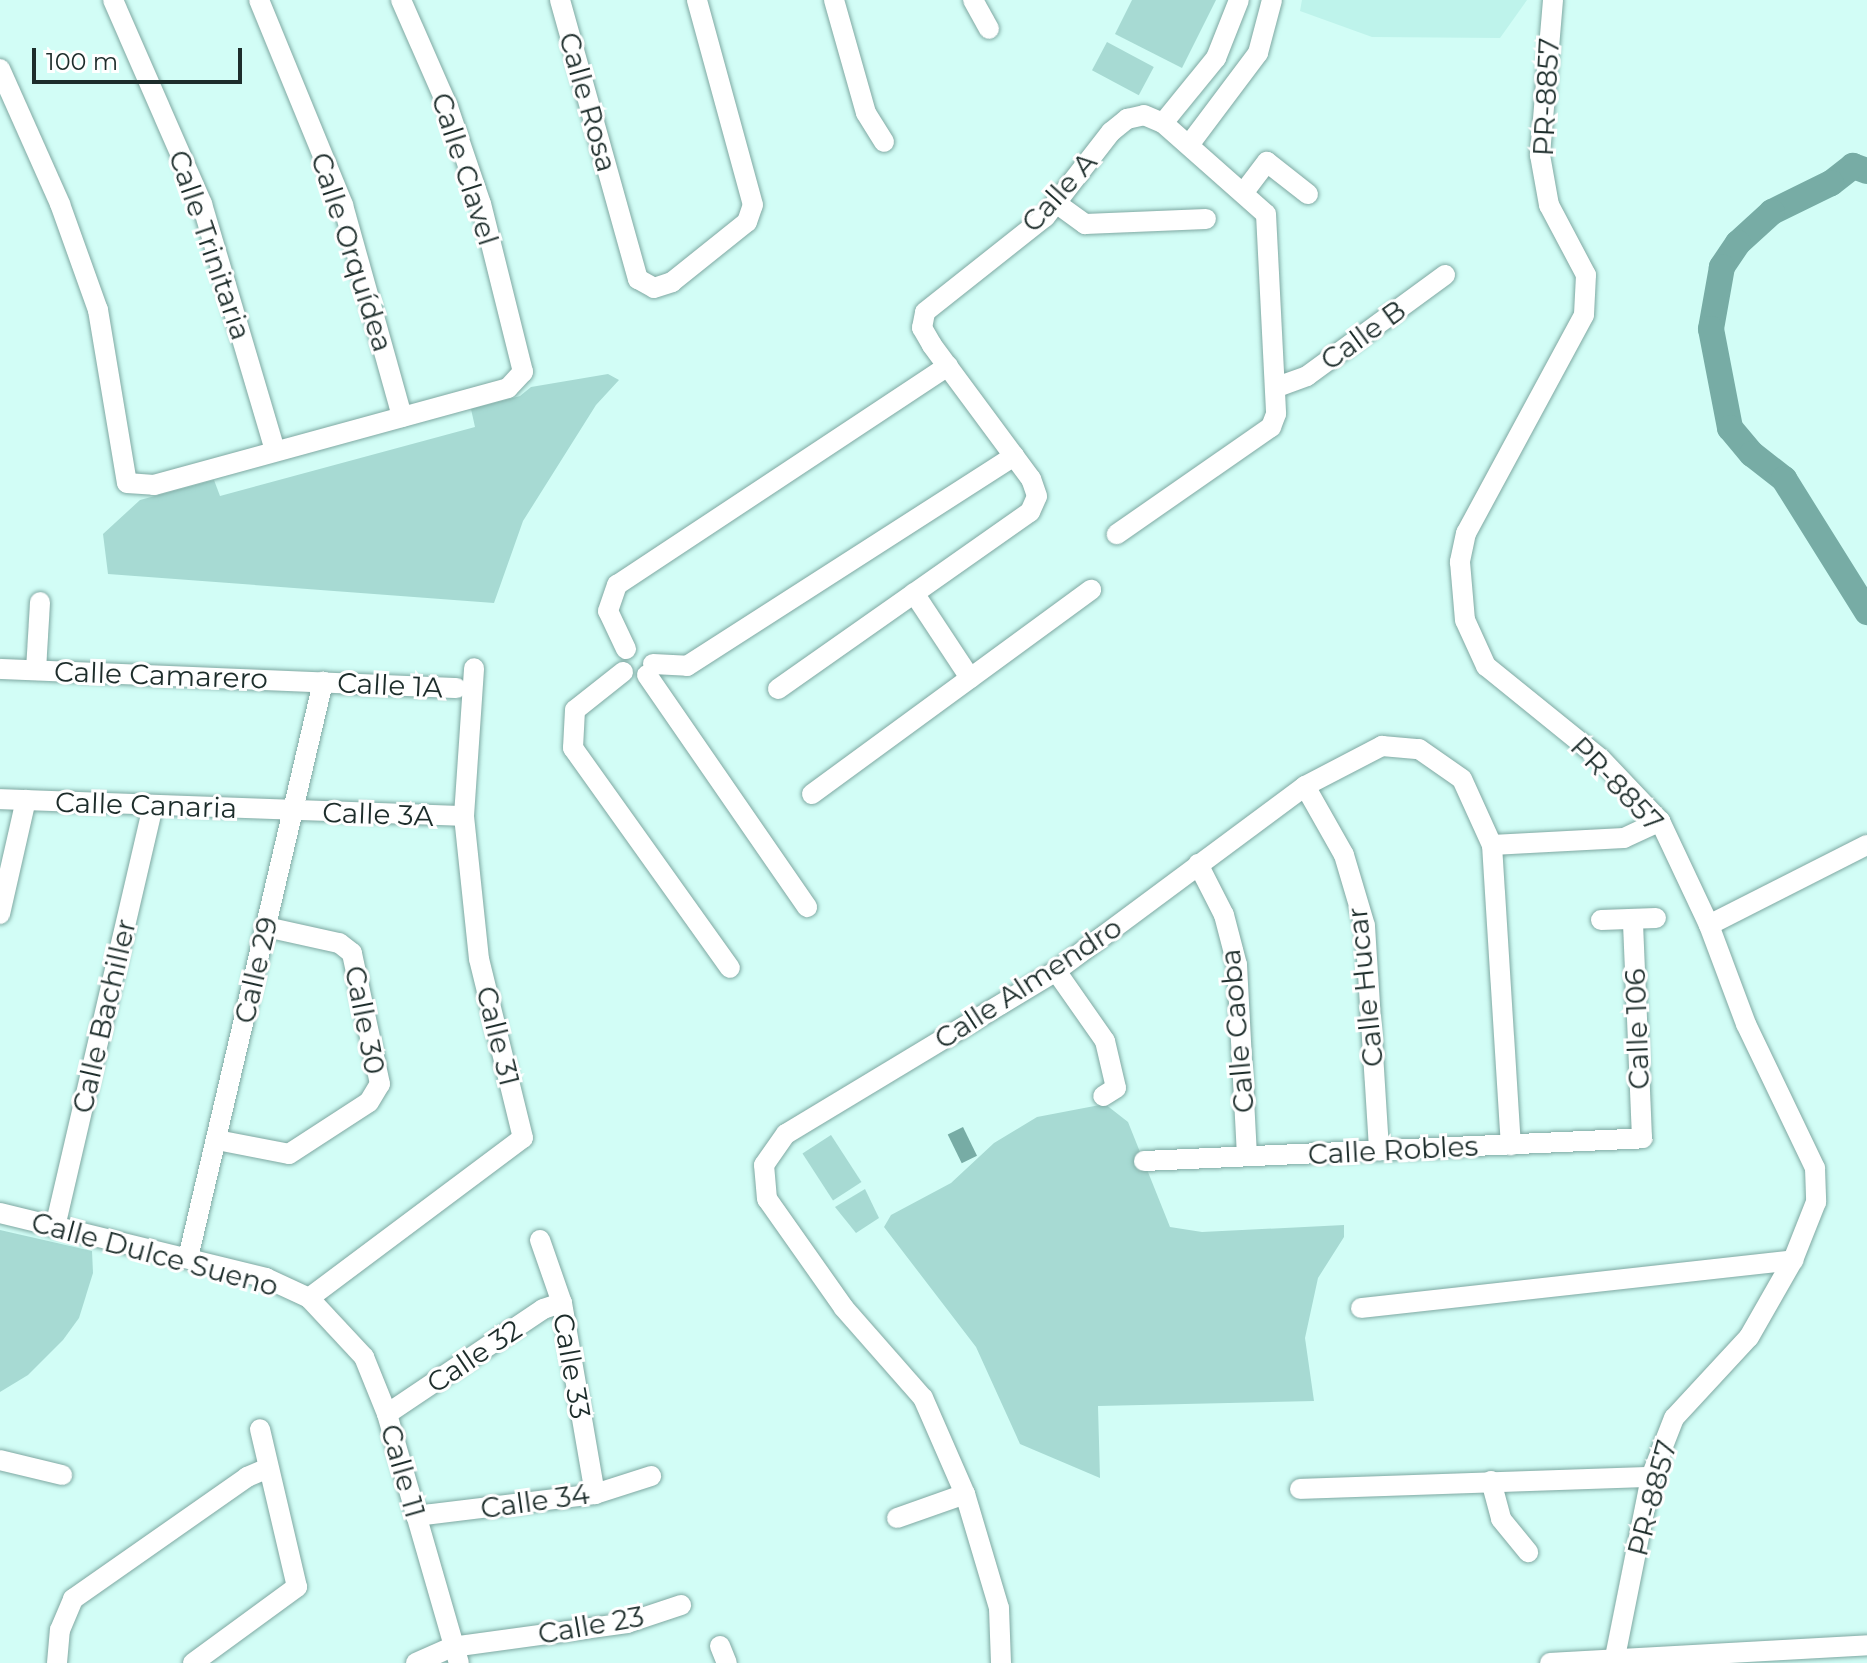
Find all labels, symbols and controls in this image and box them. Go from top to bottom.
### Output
street label: Calle Rosa [552,28,624,176]
scale bar [36,32,246,82]
street label: PR-8857 [1526,37,1566,157]
text: 100 m [46,47,118,76]
street label: Calle Clavel [425,89,505,249]
street label: Calle A [1015,145,1103,239]
street label: Calle Trinitaria [162,146,258,344]
street label: Calle Orquídea [304,148,400,356]
street label: Calle B [1314,293,1412,377]
street label: Calle Camarero [53,654,269,696]
street label: Calle 1A [336,665,444,705]
street label: PR-8857 [1564,730,1670,838]
street label: Calle Canaria [54,785,238,825]
street label: Calle 3A [322,795,434,833]
street label: Calle Hucar [1340,905,1390,1069]
street label: Calle Almendro [928,910,1128,1056]
street label: Calle 29 [227,913,285,1027]
street label: Calle Bachiller [65,916,143,1116]
street label: Calle Caoba [1213,948,1261,1114]
street label: Calle 30 [338,963,392,1077]
street label: Calle 106 [1618,968,1656,1090]
street label: Calle 31 [469,983,527,1089]
street label: Calle Robles [1307,1129,1479,1171]
street label: Calle Dulce Sueno [28,1205,282,1303]
street label: Calle 33 [546,1310,598,1422]
street label: Calle 32 [420,1312,528,1400]
street label: Calle 11 [374,1420,432,1522]
street label: PR-8857 [1620,1436,1684,1560]
street label: Calle 34 [478,1477,592,1525]
street label: Calle 23 [535,1599,647,1651]

